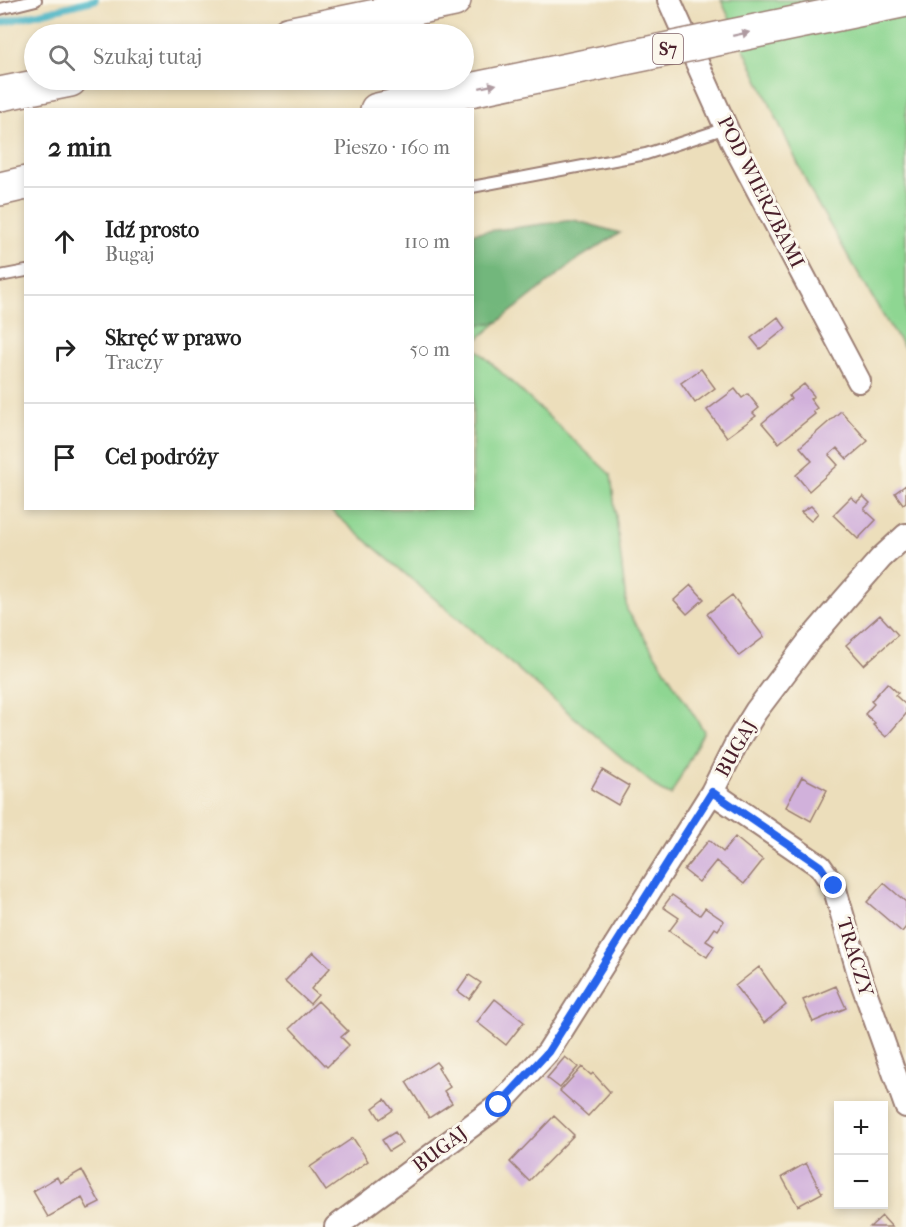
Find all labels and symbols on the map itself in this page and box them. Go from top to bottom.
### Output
one-way arrow [731,29,750,38]
road number: S7 [653,34,683,64]
one-way arrow [479,81,497,91]
street label: POD WIERZBAMI [713,112,809,272]
street label: BUGAJ [711,715,761,781]
route end [820,872,846,898]
street label: TRACZY [832,915,878,1000]
route start [485,1091,511,1117]
street label: BUGAJ [408,1121,472,1177]

